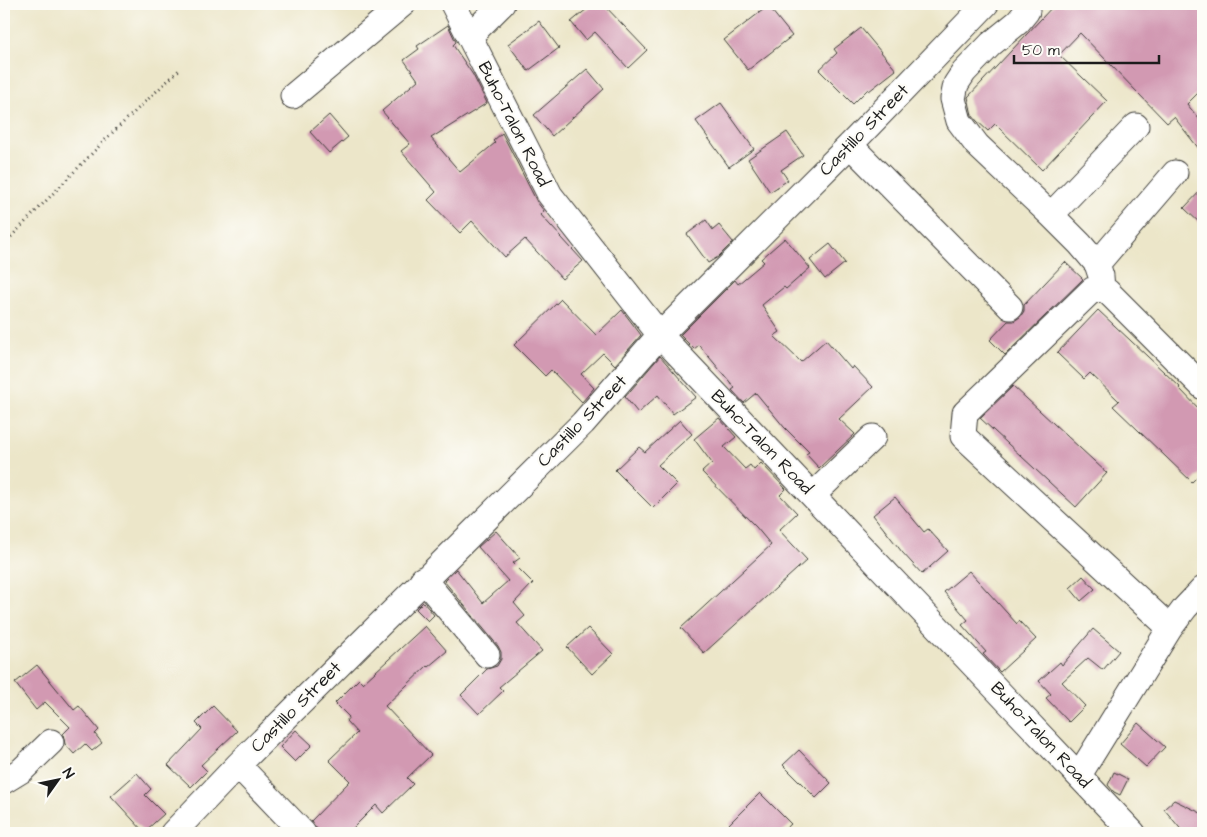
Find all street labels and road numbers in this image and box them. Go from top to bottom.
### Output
street label: Buho-Talon Road [472,57,556,191]
street label: Castillo Street [814,78,915,182]
street label: Castillo Street [532,369,633,473]
street label: Buho-Talon Road [705,384,819,500]
street label: Castillo Street [245,655,348,758]
street label: Buho-Talon Road [985,676,1097,794]

